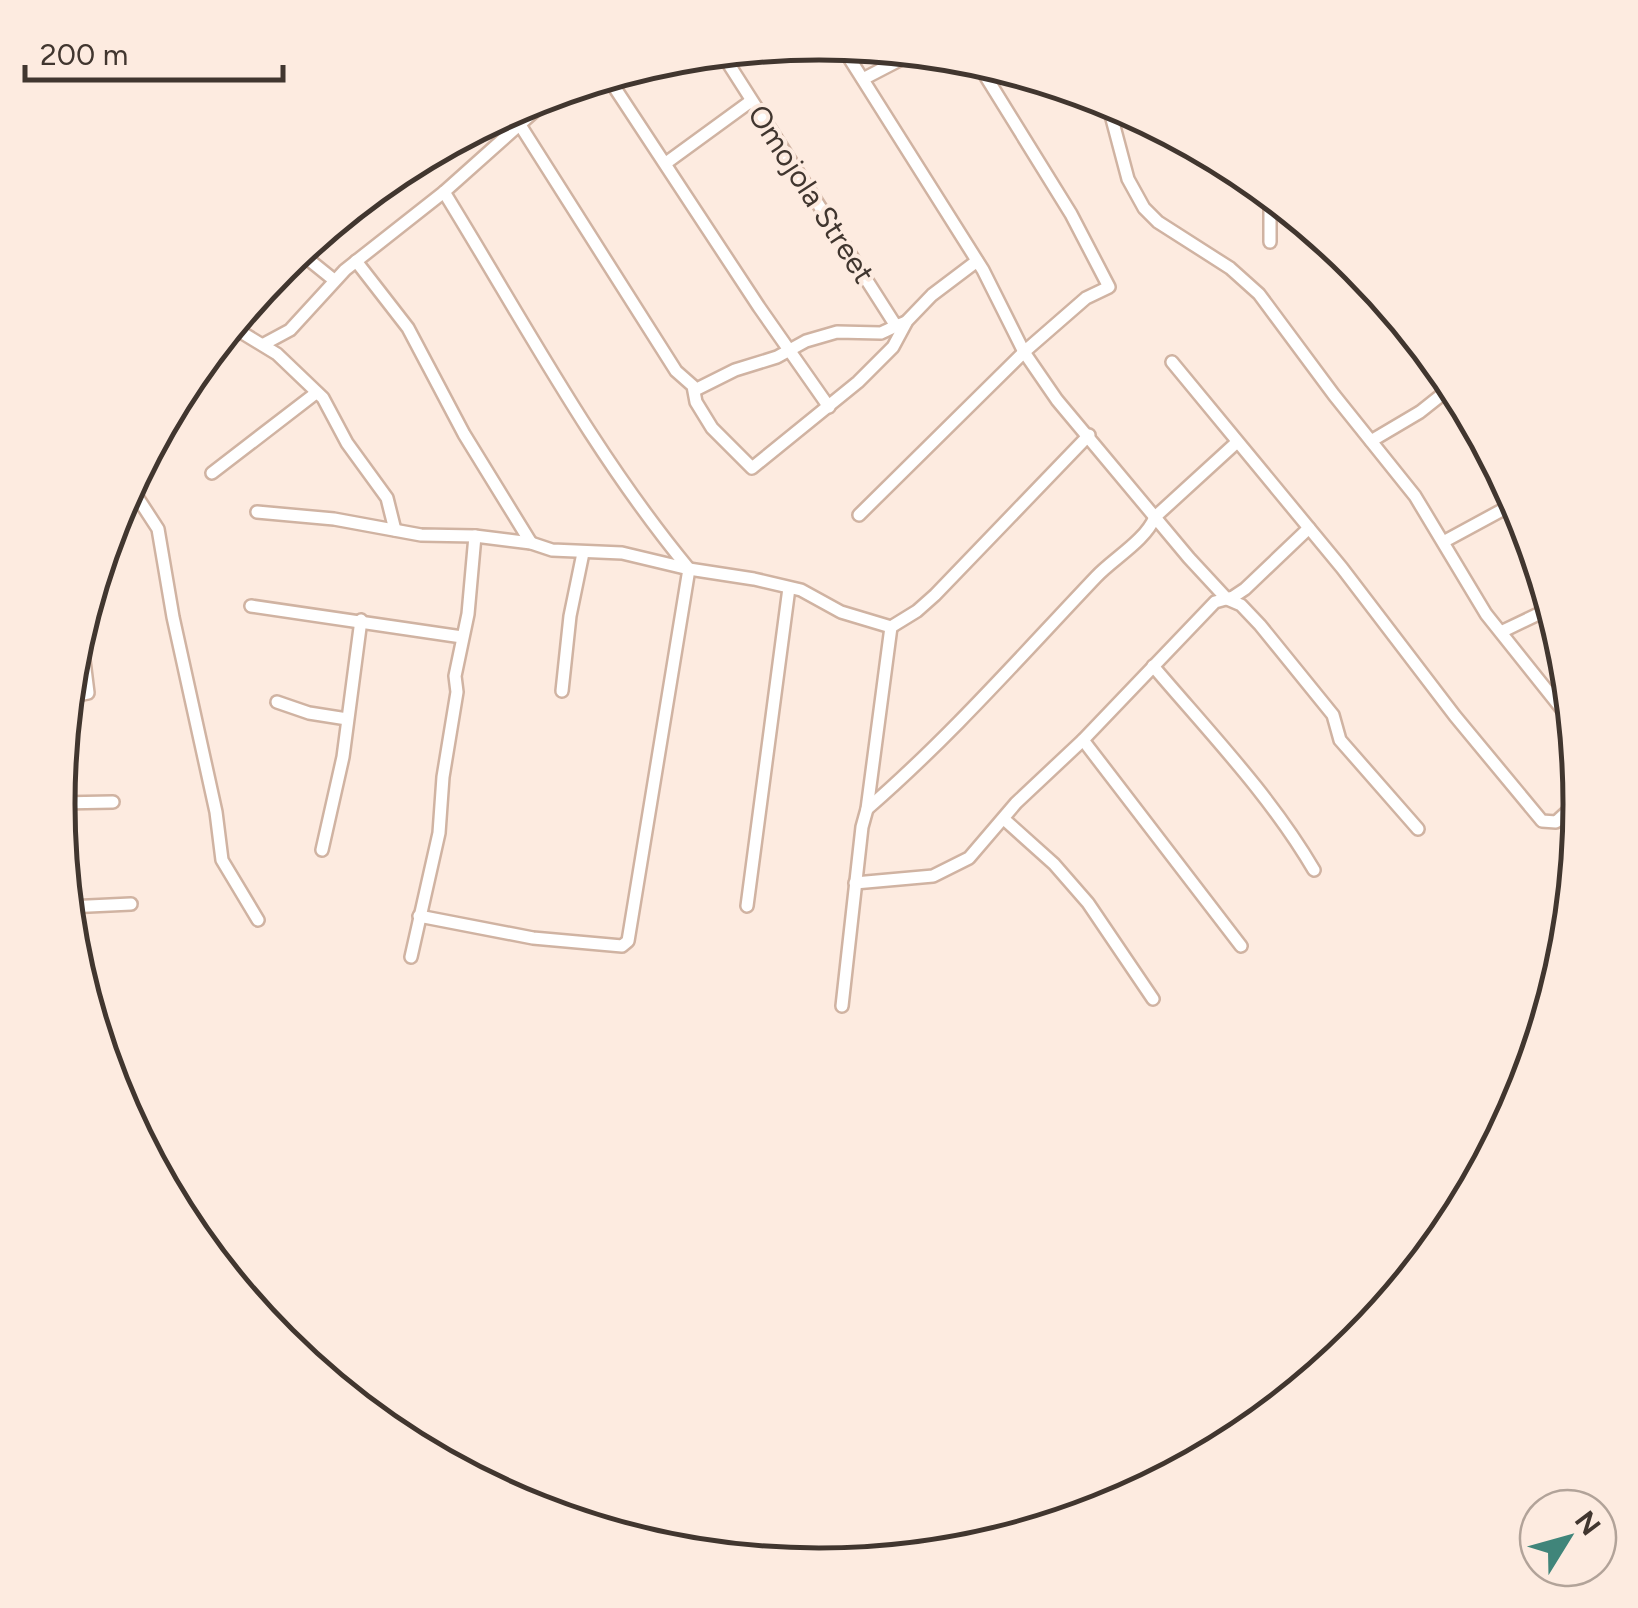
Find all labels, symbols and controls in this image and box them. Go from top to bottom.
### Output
scale bar [25,20,282,82]
text: 200 m [40,36,128,73]
street label: Omojola Street [740,98,883,290]
north arrow [1518,1488,1618,1588]
text: N [1568,1504,1608,1542]

